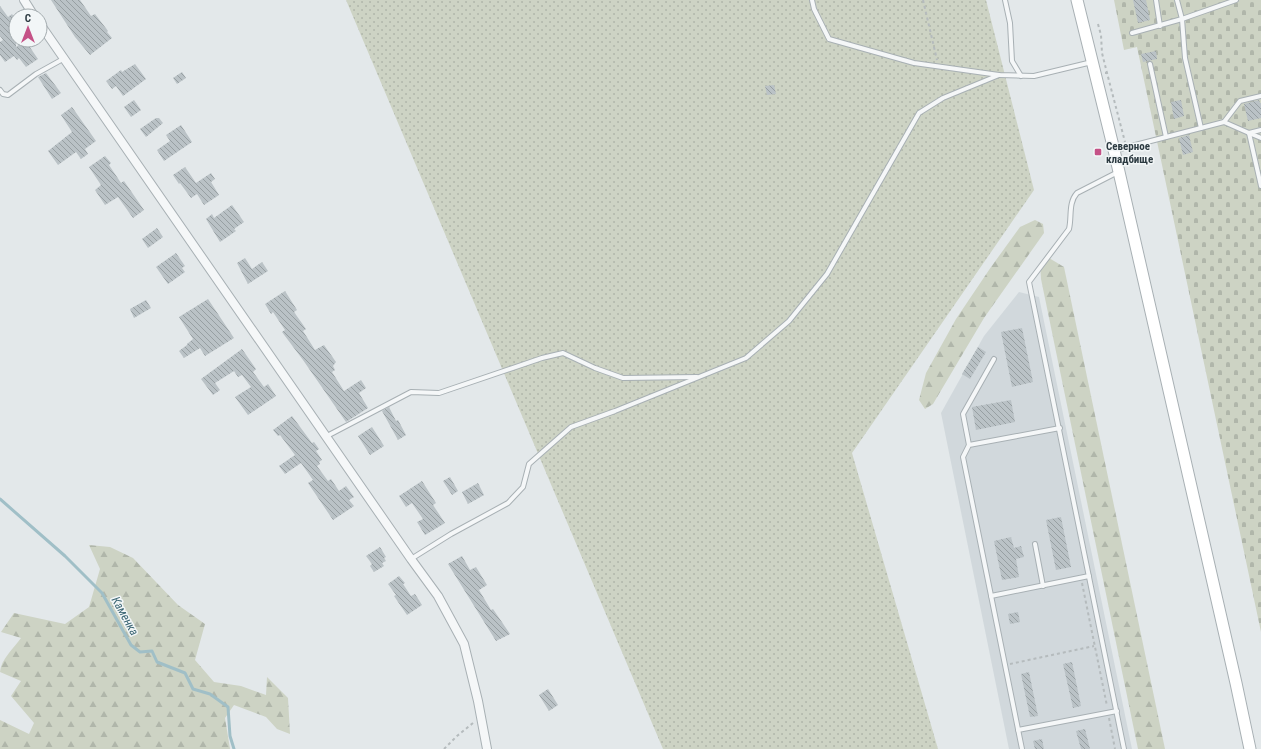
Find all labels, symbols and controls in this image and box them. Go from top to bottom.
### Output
north arrow [8,8,48,48]
text: С [25,12,31,25]
place label: Северное кладбище [1106,140,1153,166]
marker: Северное кладбище [1093,147,1103,157]
water label: Каменка [109,594,141,638]

